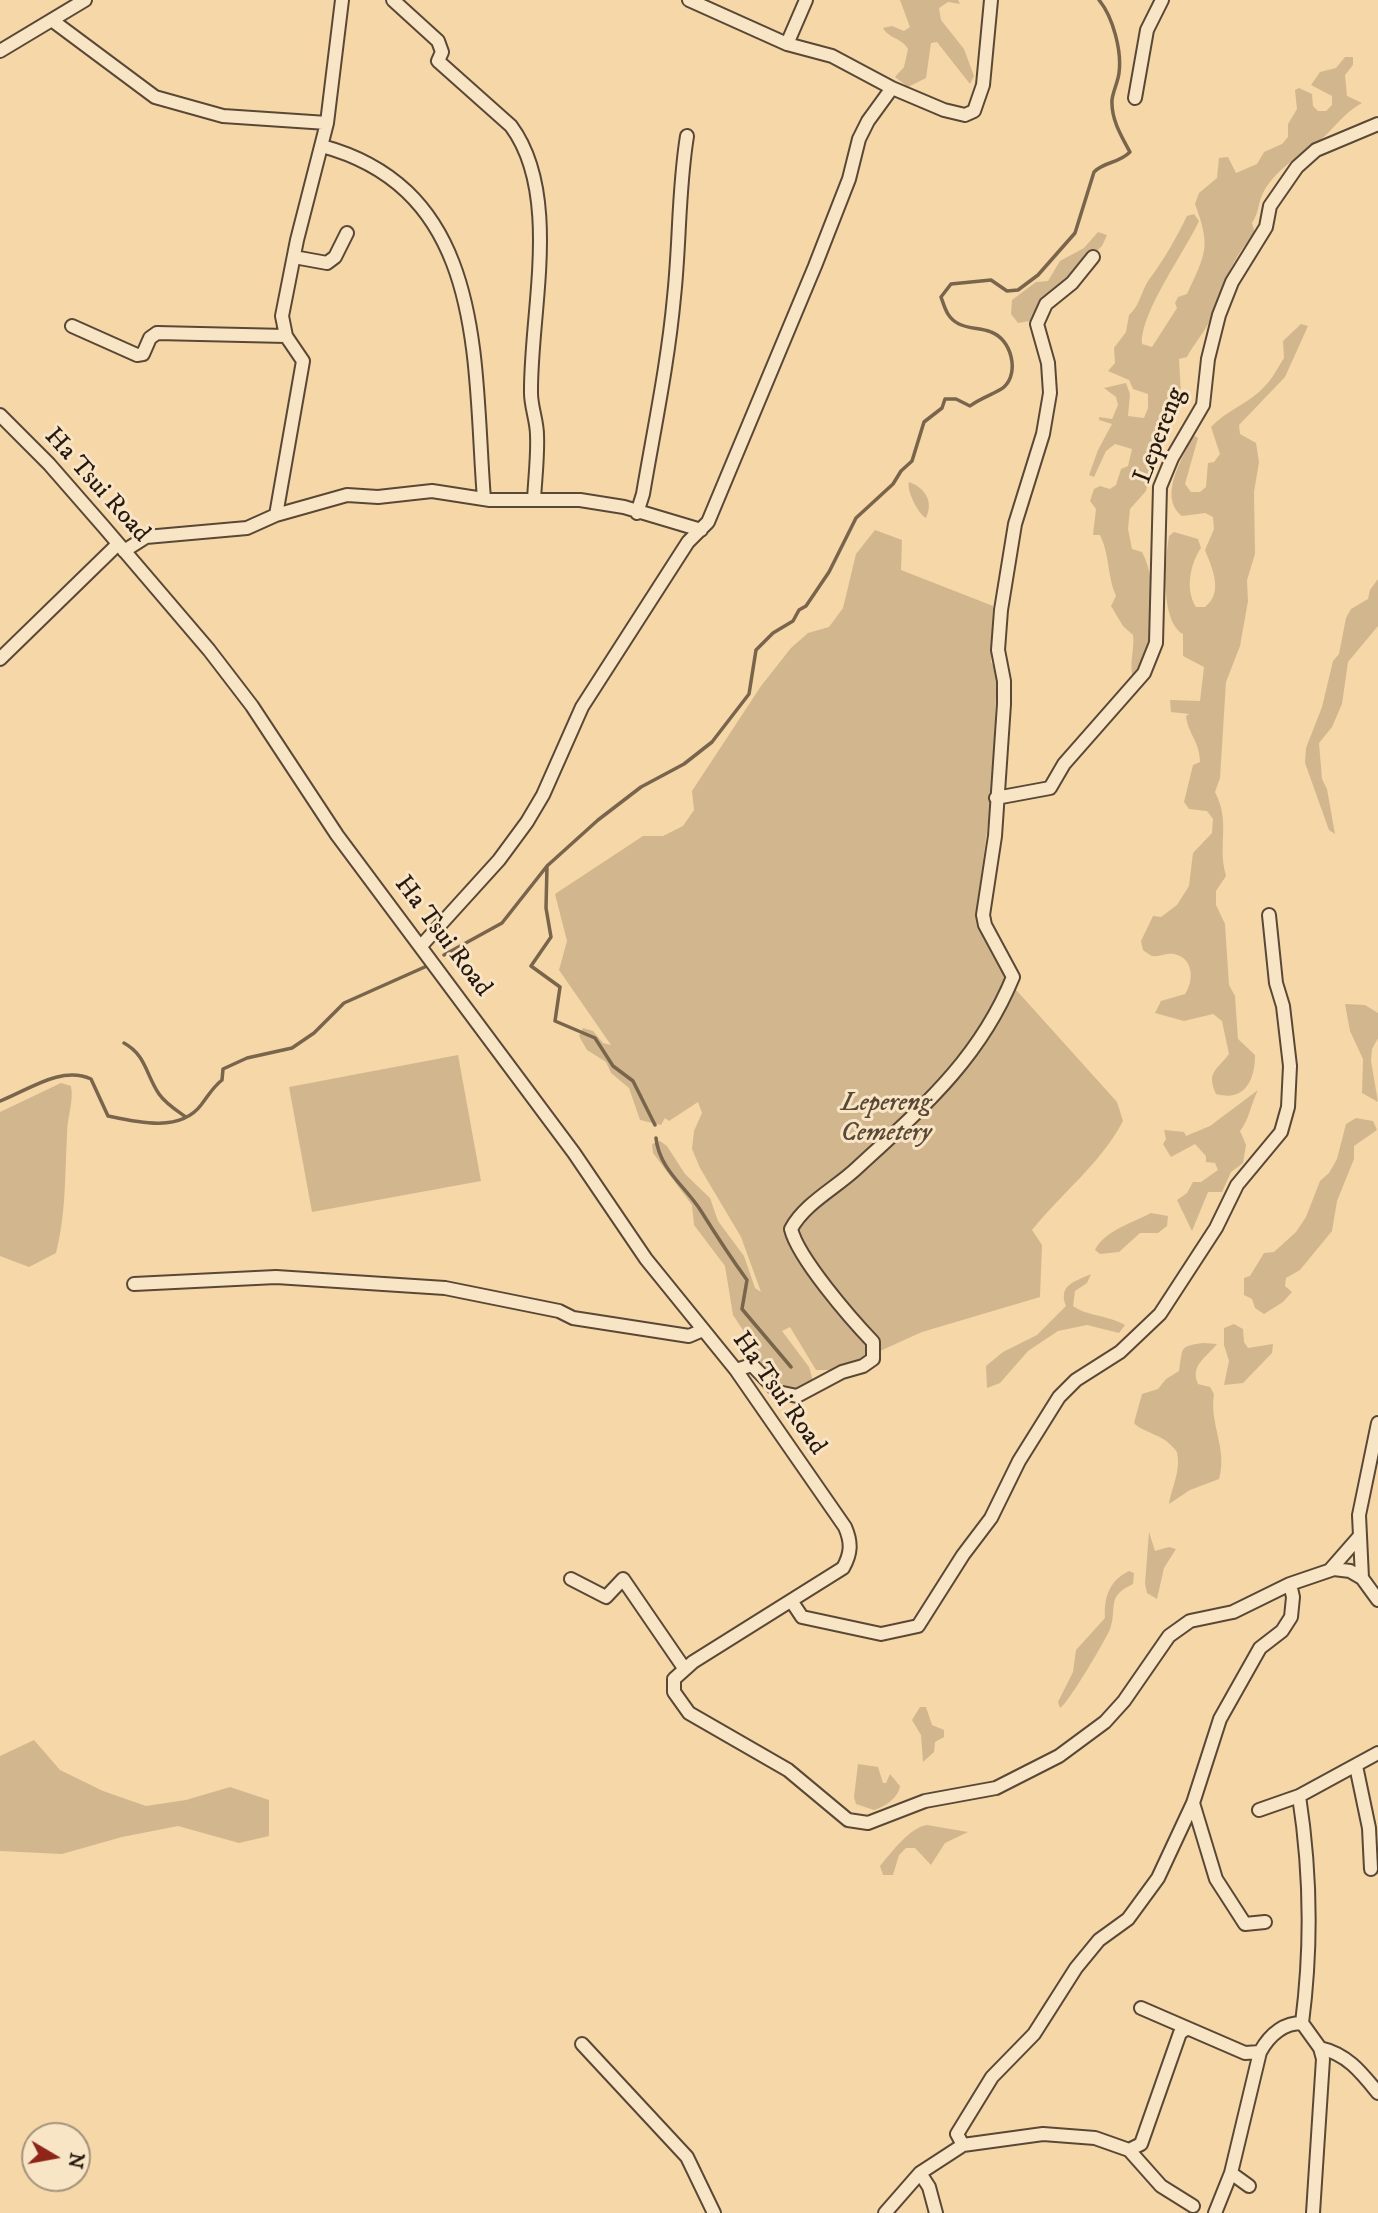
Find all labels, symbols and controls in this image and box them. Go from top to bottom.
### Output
street label: Lepereng [1129,384,1193,488]
street label: Ha Tsui Road [36,422,156,550]
street label: Ha Tsui Road [386,870,498,1004]
park label: Lepereng Cemetery [841,1089,931,1150]
street label: Ha Tsui Road [724,1326,832,1462]
north arrow [21,2122,91,2192]
text: N [63,2151,88,2170]

